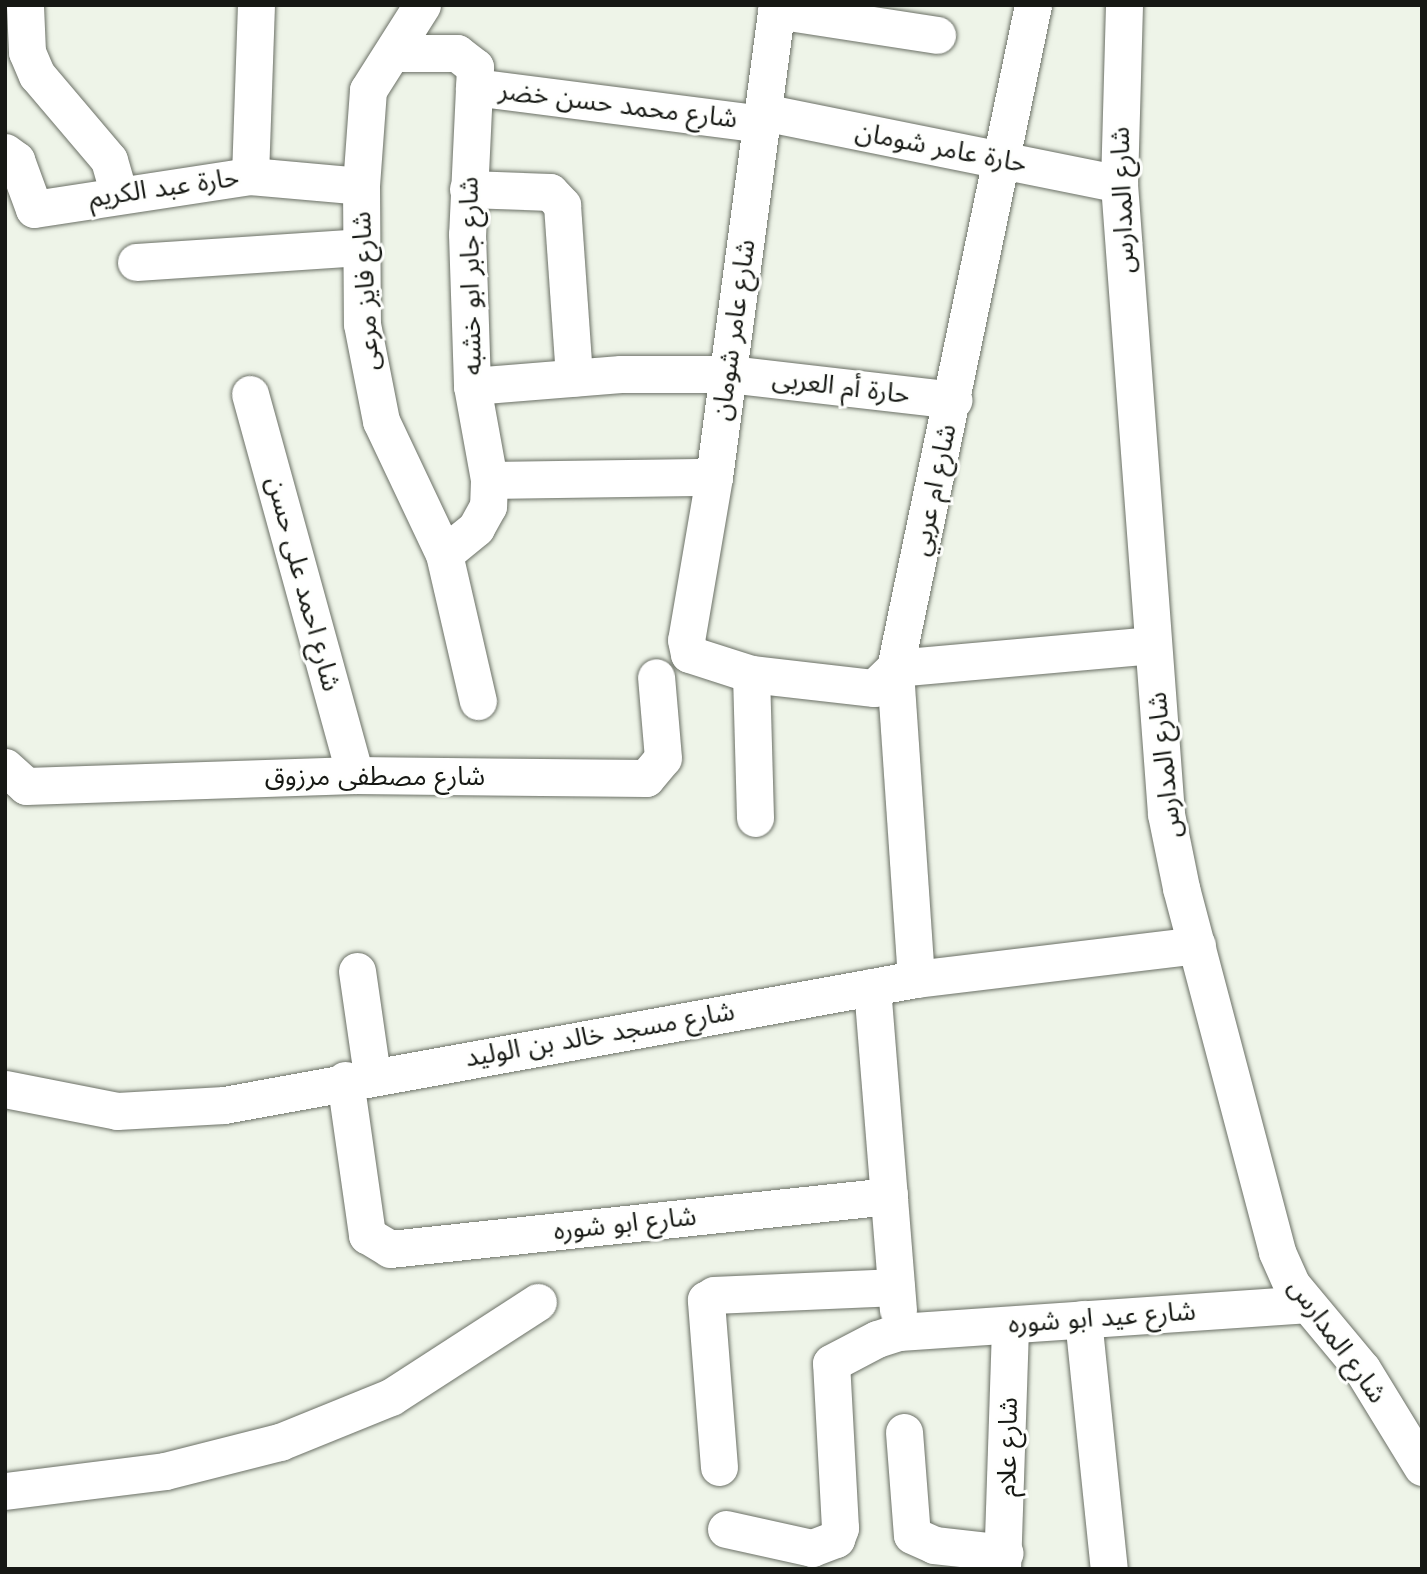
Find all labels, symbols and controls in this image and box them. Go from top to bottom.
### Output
street label: شارع محمد حسن خضر [497,75,739,135]
street label: حارة عامر شومان [853,116,1029,180]
street label: شارع المدارس [1105,126,1141,274]
street label: حارة عبد الكريم [87,162,241,214]
street label: شارع جابر ابو خشبه [454,176,488,376]
street label: شارع فايز مرعى [346,211,386,371]
street label: شارع عامر شومان [706,237,762,423]
street label: حارة أم العربى [770,363,912,411]
street label: شارع ام عربي [905,421,963,559]
street label: شارع احمد على حسن [259,473,347,695]
street label: شارع المدارس [1142,690,1188,840]
street label: شارع مصطفى مرزوق [265,761,485,793]
street label: شارع مسجد خالد بن الوليد [463,996,737,1074]
street label: شارع ابو شوره [552,1201,698,1247]
street label: شارع المدارس [1281,1273,1393,1409]
street label: شارع عيد ابو شوره [1007,1296,1197,1340]
street label: شارع علام [992,1397,1024,1497]

